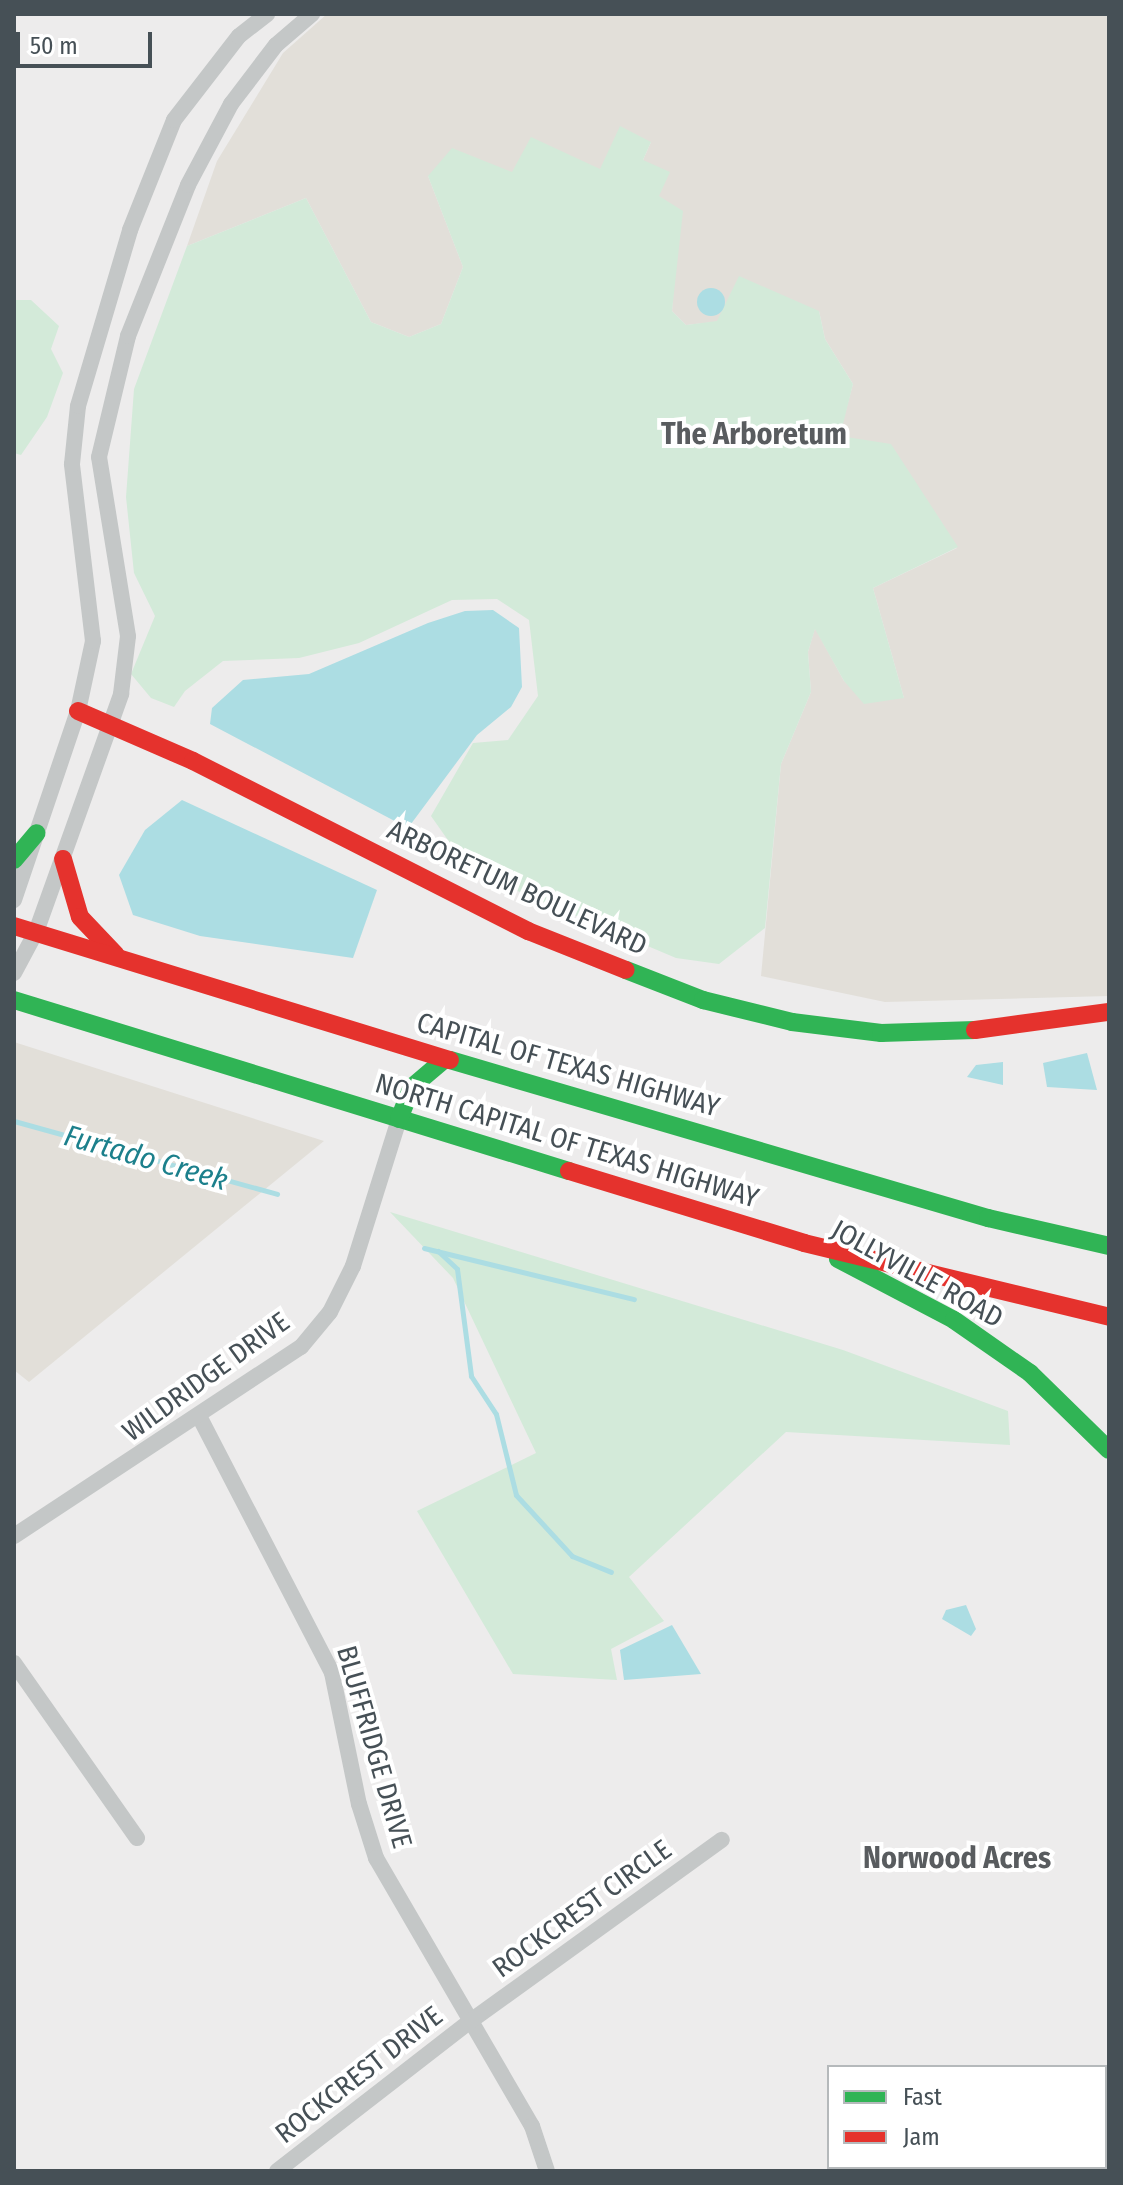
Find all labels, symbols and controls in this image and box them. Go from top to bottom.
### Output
scale bar [20,16,156,66]
text: 50 m [30,32,78,60]
district label: The Arboretum [661,416,847,452]
street label: ARBORETUM BOULEVARD [382,813,652,963]
street label: CAPITAL OF TEXAS HIGHWAY [413,1006,723,1124]
street label: NORTH CAPITAL OF TEXAS HIGHWAY [371,1067,763,1215]
water label: Furtado Creek [60,1117,232,1199]
street label: JOLLYVILLE ROAD [825,1213,1009,1335]
street label: WILDRIDGE DRIVE [116,1305,296,1449]
street label: BLUFFRIDGE DRIVE [329,1642,419,1852]
street label: ROCKCREST CIRCLE [486,1833,678,1985]
district label: Norwood Acres [863,1840,1051,1876]
street label: ROCKCREST DRIVE [269,1999,449,2151]
legend [827,2065,1107,2169]
text: Fast [903,2083,942,2111]
text: Jam [903,2123,940,2151]

